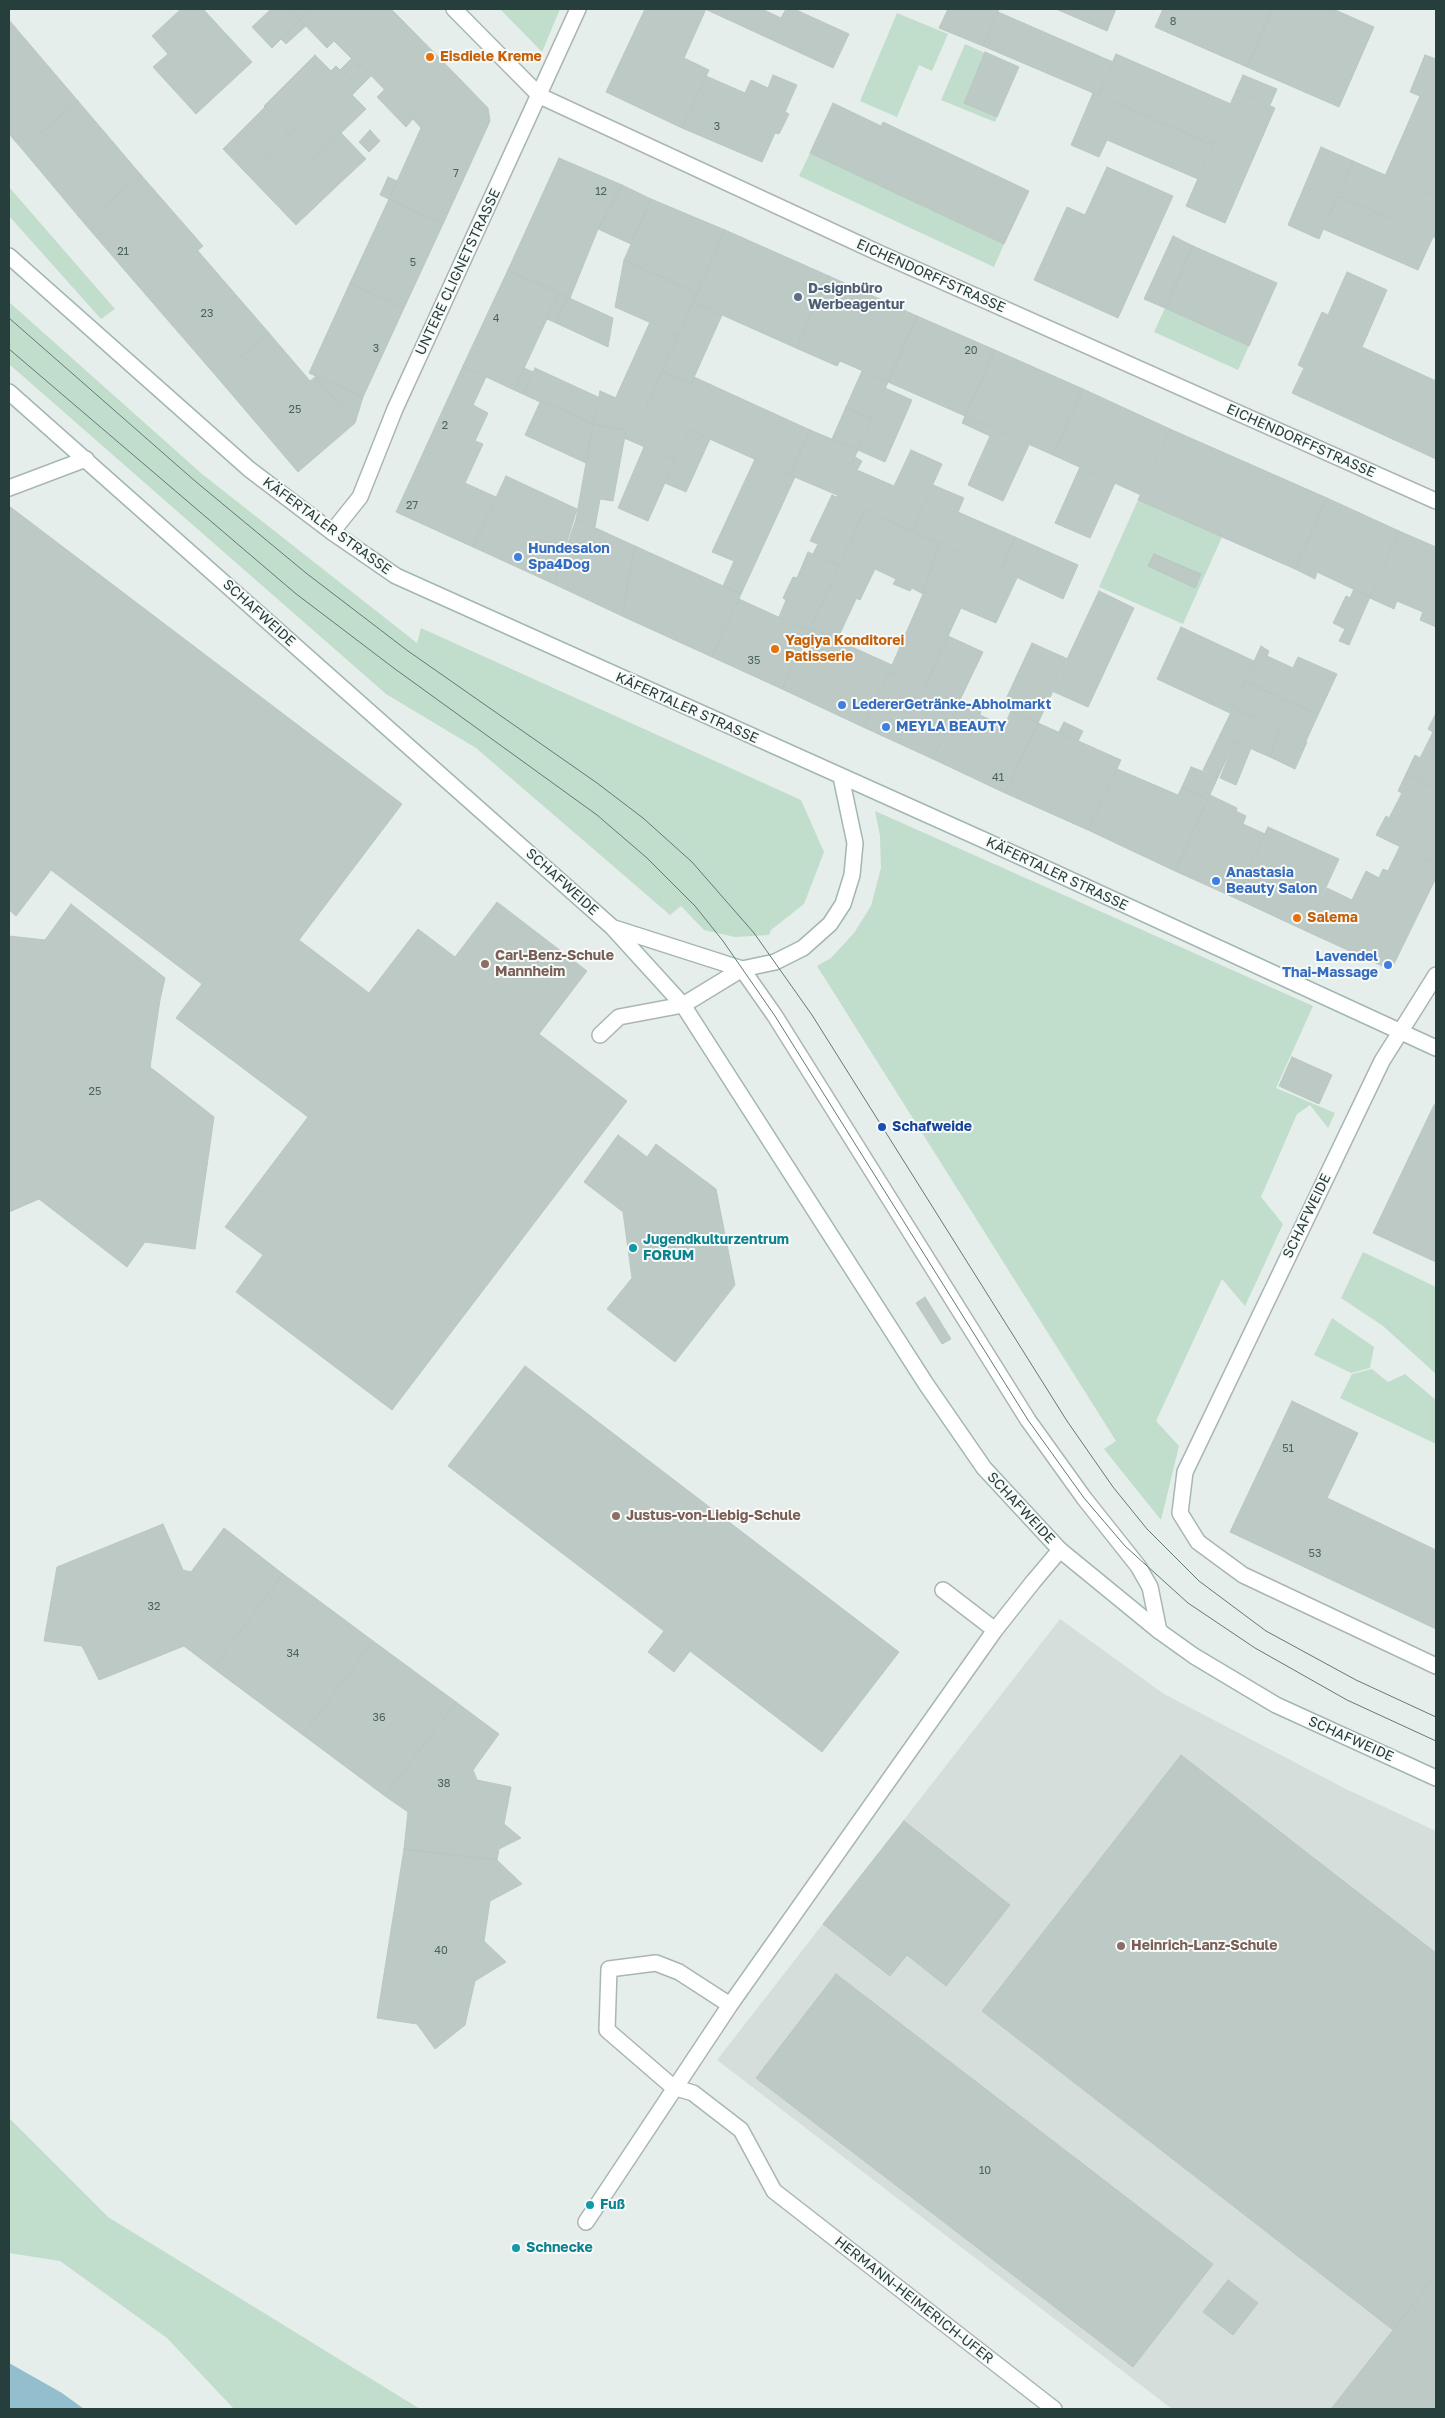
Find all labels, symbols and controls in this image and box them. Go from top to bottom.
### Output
house number: 8 [1170,15,1176,29]
place label: Eisdiele Kreme [440,49,542,65]
marker: Eisdiele Kreme [424,51,436,63]
house number: 3 [714,120,720,134]
house number: 7 [453,167,459,181]
house number: 12 [595,185,607,199]
street label: UNTERE CLIGNETSTRASSE [412,186,504,358]
street label: EICHENDORFFSTRASSE [854,236,1008,316]
house number: 21 [117,245,129,259]
house number: 5 [410,256,416,270]
place label: D-signbüro Werbeagentur [808,281,905,314]
marker: D-signbüro Werbeagentur [792,291,804,303]
house number: 23 [201,307,213,321]
house number: 4 [493,312,499,326]
house number: 3 [373,342,379,356]
house number: 20 [964,344,978,358]
street label: EICHENDORFFSTRASSE [1224,401,1378,481]
house number: 25 [289,403,301,417]
house number: 2 [442,419,448,433]
street label: KÄFERTALER STRASSE [259,474,395,578]
house number: 27 [406,499,418,513]
place label: Hundesalon Spa4Dog [528,541,610,574]
marker: Hundesalon Spa4Dog [512,551,524,563]
street label: SCHAFWEIDE [219,576,299,650]
place label: Yagiya Konditorei Patisserie [785,633,904,666]
marker: Yagiya Konditorei Patisserie [769,643,781,655]
house number: 35 [748,654,760,668]
street label: KÄFERTALER STRASSE [613,669,761,747]
place label: LedererGetränke-Abholmarkt [852,697,1051,713]
marker: LedererGetränke-Abholmarkt [836,699,848,711]
place label: MEYLA BEAUTY [896,719,1007,735]
marker: MEYLA BEAUTY [880,721,892,733]
house number: 41 [992,771,1004,785]
street label: KÄFERTALER STRASSE [983,834,1131,914]
street label: SCHAFWEIDE [522,845,602,919]
place label: Anastasia Beauty Salon [1226,865,1317,898]
marker: Anastasia Beauty Salon [1210,875,1222,887]
place label: Salema [1307,910,1358,926]
marker: Salema [1291,912,1303,924]
place label: Carl-Benz-Schule Mannheim [495,948,614,980]
place label: Lavendel Thai-Massage [1282,949,1378,982]
marker: Carl-Benz-Schule Mannheim [479,958,491,970]
marker: Lavendel Thai-Massage [1382,959,1394,971]
house number: 25 [89,1085,101,1099]
place label: Schafweide [892,1119,972,1135]
marker: Schafweide [876,1121,888,1133]
street label: SCHAFWEIDE [1279,1171,1335,1261]
place label: Jugendkulturzentrum FORUM [643,1232,789,1264]
marker: Jugendkulturzentrum FORUM [627,1242,639,1254]
house number: 51 [1282,1442,1294,1456]
street label: SCHAFWEIDE [984,1469,1058,1547]
place label: Justus-von-Liebig-Schule [626,1508,801,1524]
marker: Justus-von-Liebig-Schule [610,1510,622,1522]
house number: 53 [1309,1547,1321,1561]
house number: 32 [148,1600,160,1614]
house number: 34 [286,1647,300,1661]
house number: 36 [372,1711,386,1725]
street label: SCHAFWEIDE [1306,1713,1396,1765]
house number: 38 [437,1777,451,1791]
place label: Heinrich-Lanz-Schule [1131,1938,1277,1954]
marker: Heinrich-Lanz-Schule [1115,1940,1127,1952]
house number: 40 [434,1944,448,1958]
house number: 10 [979,2164,991,2178]
place label: Fuß [600,2197,625,2213]
marker: Fuß [584,2199,596,2211]
street label: HERMANN-HEIMERICH-UFER [831,2233,997,2367]
place label: Schnecke [526,2240,593,2256]
marker: Schnecke [510,2242,522,2254]

